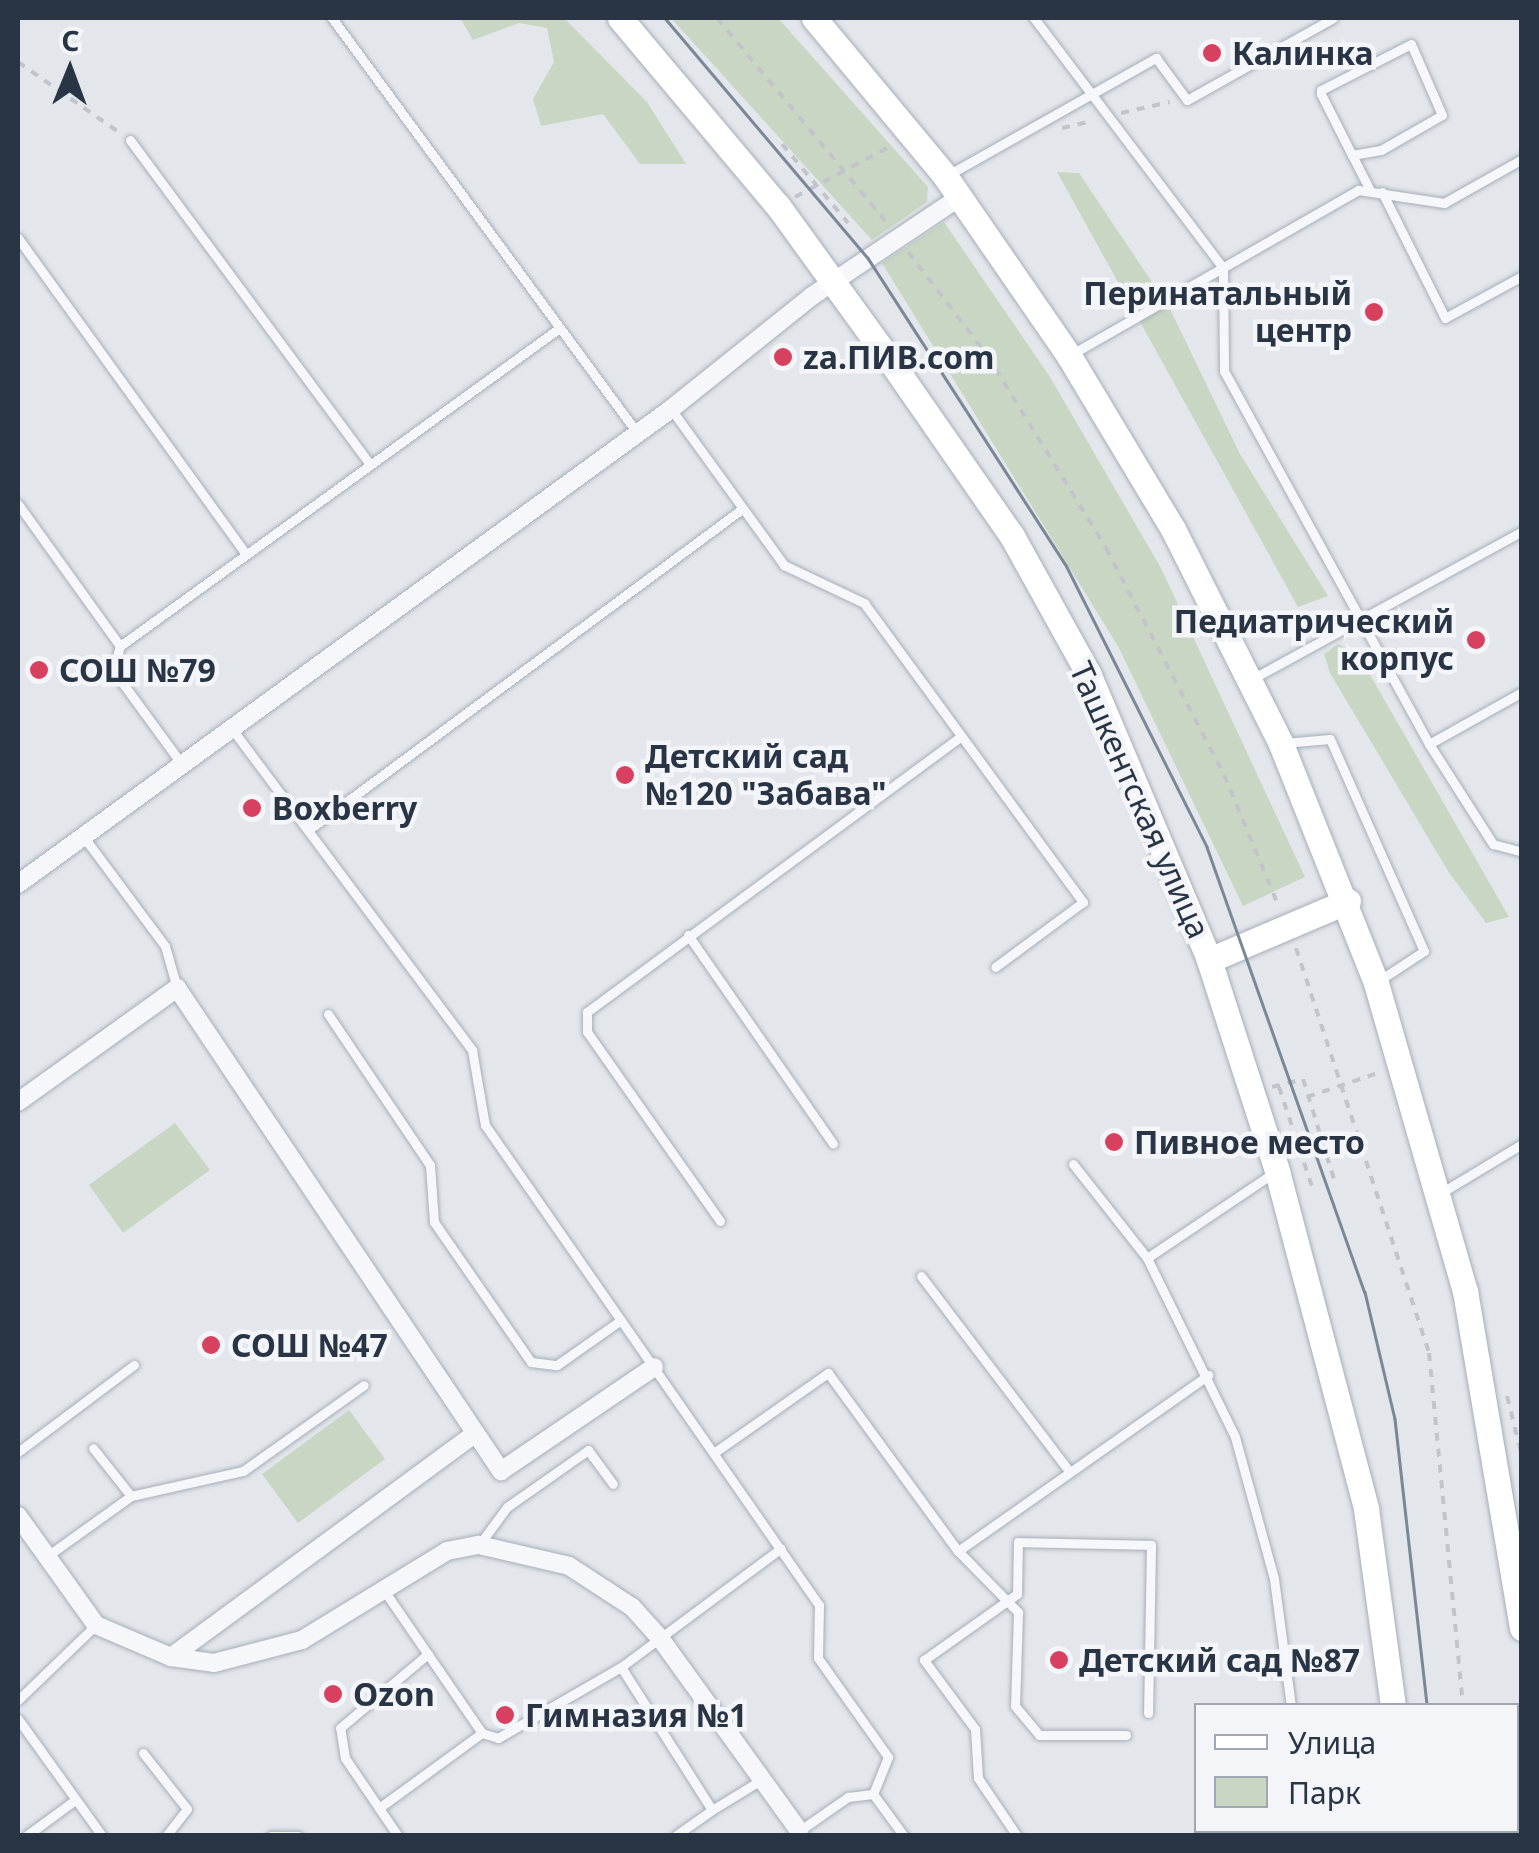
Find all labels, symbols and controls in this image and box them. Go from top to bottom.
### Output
north arrow [20,20,120,120]
text: С [61,21,80,59]
place label: Калинка [1232,34,1374,72]
marker: Калинка [1201,42,1223,64]
place label: Перинатальный центр [1083,275,1352,350]
marker: Перинатальный центр [1361,299,1387,325]
place label: za.ПИВ.com [803,338,995,376]
marker: za.ПИВ.com [772,346,794,368]
place label: Педиатрический корпус [1174,603,1454,678]
marker: Педиатрический корпус [1463,627,1489,653]
place label: СОШ №79 [59,651,216,689]
street label: Ташкентская улица [1062,656,1218,944]
marker: СОШ №79 [28,659,50,681]
place label: Детский сад №120 "Забава" [645,738,887,813]
marker: Детский сад №120 "Забава" [614,764,636,786]
place label: Boxberry [272,789,417,827]
marker: Boxberry [241,797,263,819]
place label: Пивное место [1134,1123,1365,1161]
marker: Пивное место [1103,1131,1125,1153]
place label: СОШ №47 [231,1326,388,1364]
marker: СОШ №47 [200,1334,222,1356]
place label: Детский сад №87 [1079,1641,1360,1679]
marker: Детский сад №87 [1048,1649,1070,1671]
place label: Ozon [353,1675,435,1713]
marker: Ozon [322,1683,344,1705]
place label: Гимназия №1 [525,1696,747,1734]
legend [1194,1703,1519,1833]
marker: Гимназия №1 [494,1704,516,1726]
text: Улица [1288,1722,1376,1763]
text: Парк [1288,1772,1361,1813]

